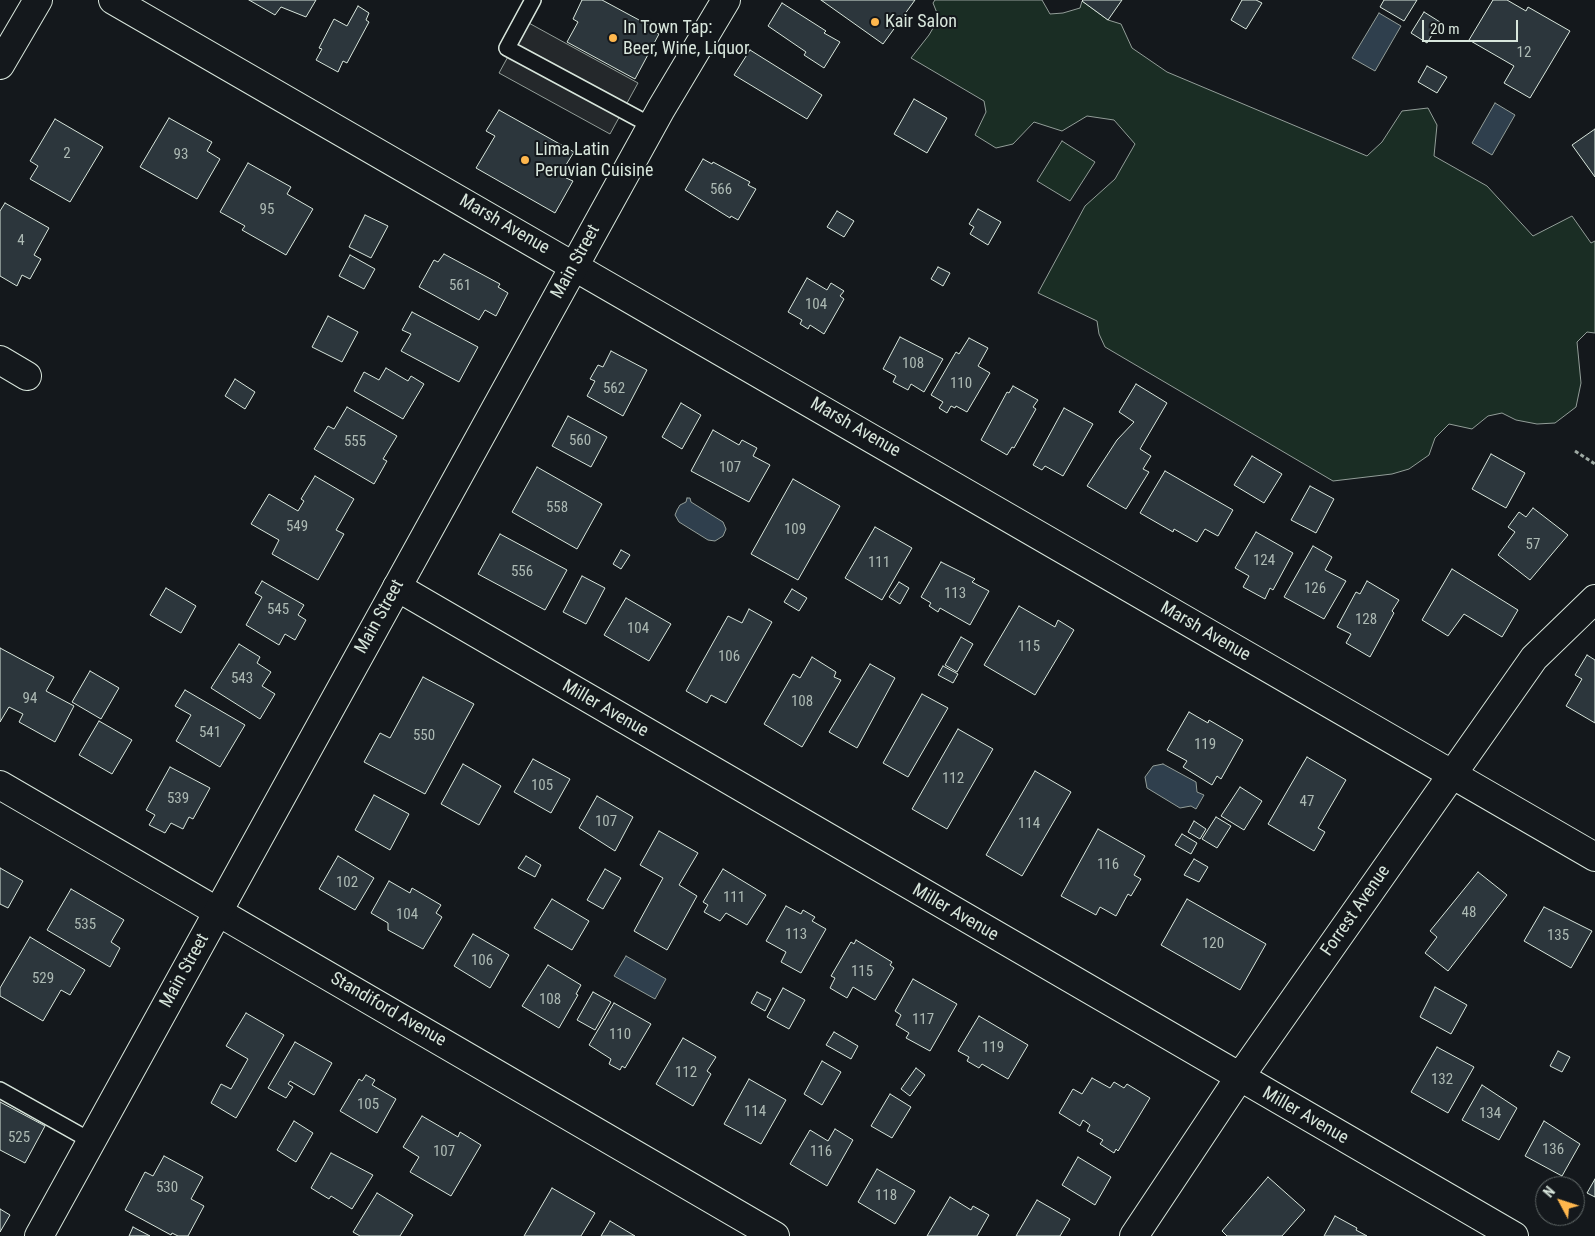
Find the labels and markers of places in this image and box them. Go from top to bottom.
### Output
place label: Kair Salon [885,11,957,33]
marker: Kair Salon [869,16,881,28]
place label: In Town Tap: Beer, Wine, Liquor [623,17,749,59]
marker: In Town Tap: Beer, Wine, Liquor [607,32,619,44]
place label: Lima Latin Peruvian Cuisine [535,139,653,182]
marker: Lima Latin Peruvian Cuisine [519,154,531,166]

